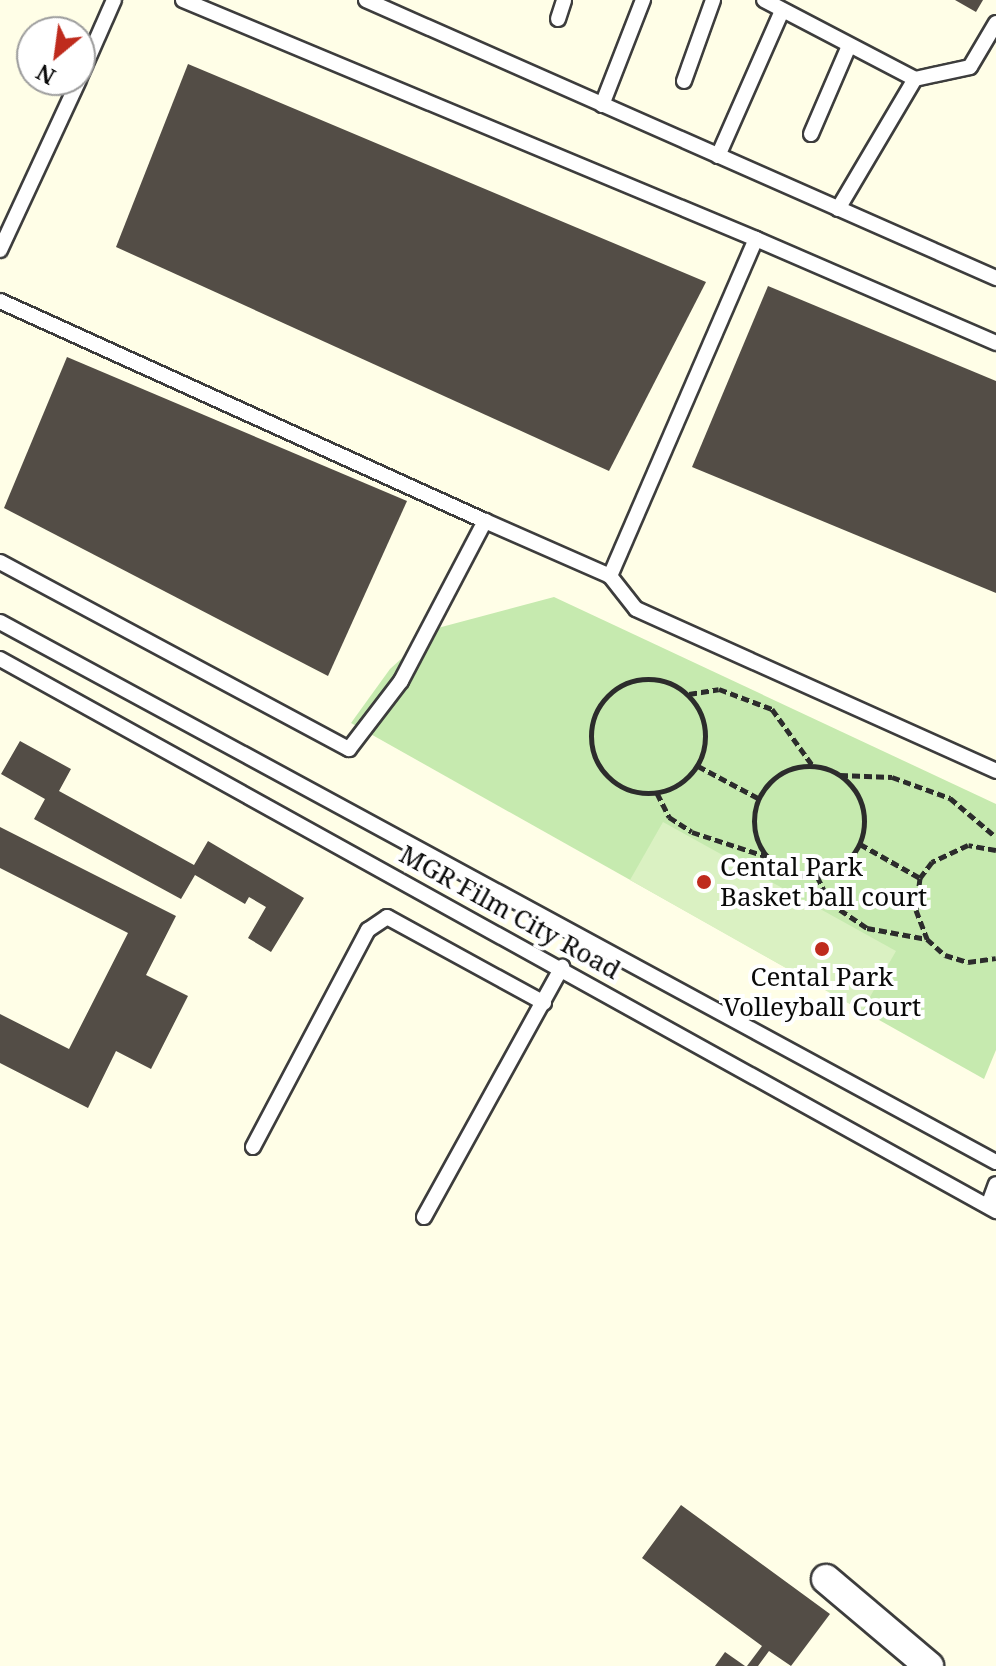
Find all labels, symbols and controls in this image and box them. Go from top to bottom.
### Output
north arrow [16,16,96,96]
text: N [30,58,60,93]
street label: MGR Film City Road [394,838,626,986]
place label: Cental Park Basket ball court [720,851,927,912]
marker: Cental Park Basket ball court [695,873,713,891]
marker: Cental Park Volleyball Court [813,940,831,958]
place label: Cental Park Volleyball Court [723,961,921,1022]

